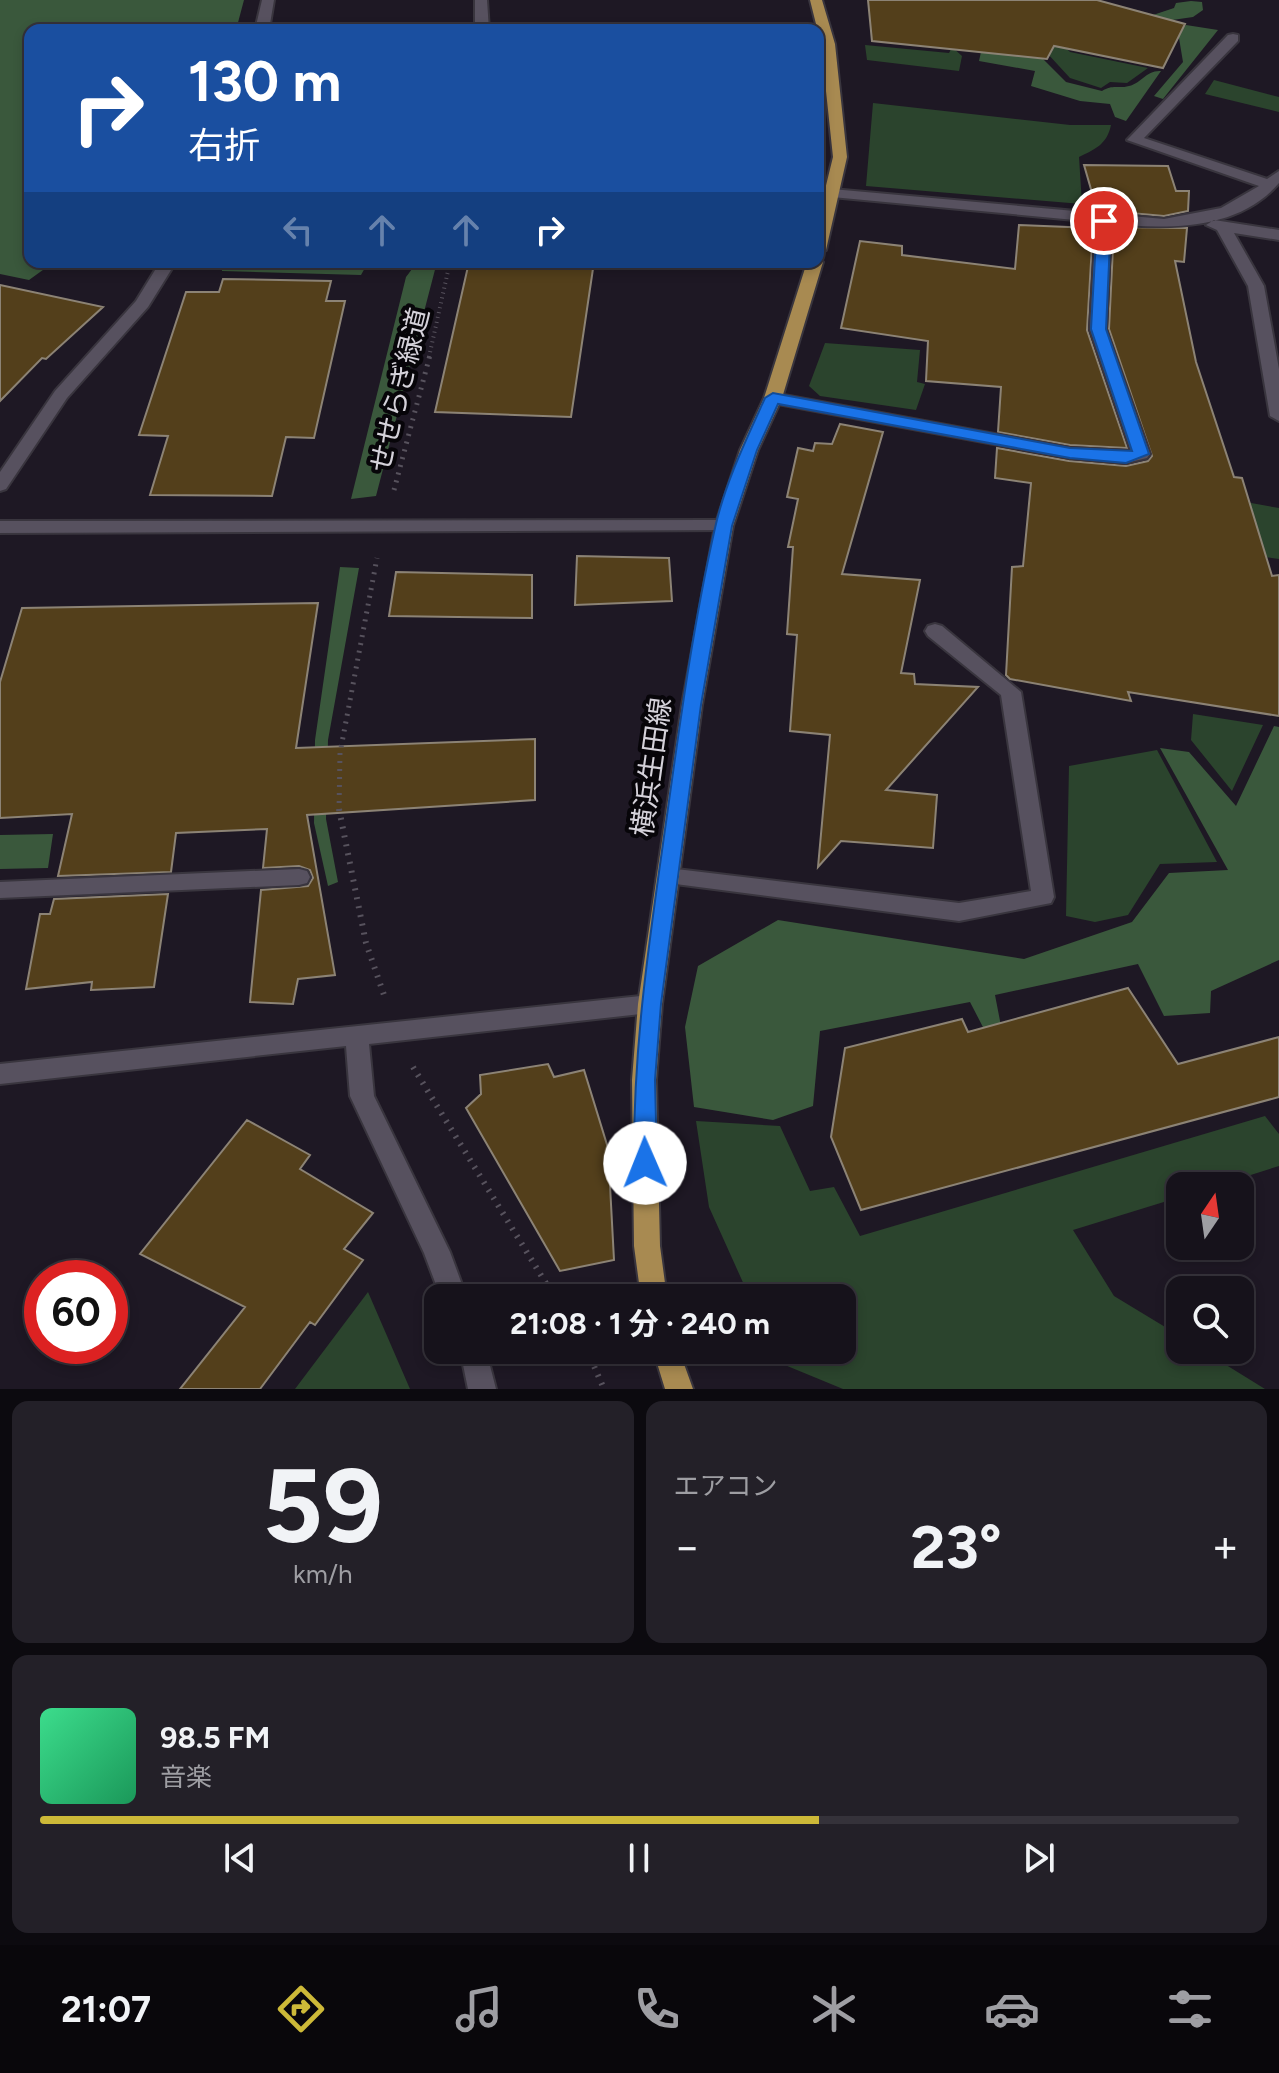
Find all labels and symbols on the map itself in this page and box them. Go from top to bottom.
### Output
pin [1070,187,1138,255]
street label: せせらぎ緑道 [362,304,436,476]
street label: 横浜生田線 [624,695,678,839]
position arrow [603,1121,687,1205]
north arrow [1166,1172,1254,1260]
speed limit sign: 60 [24,1260,128,1364]

